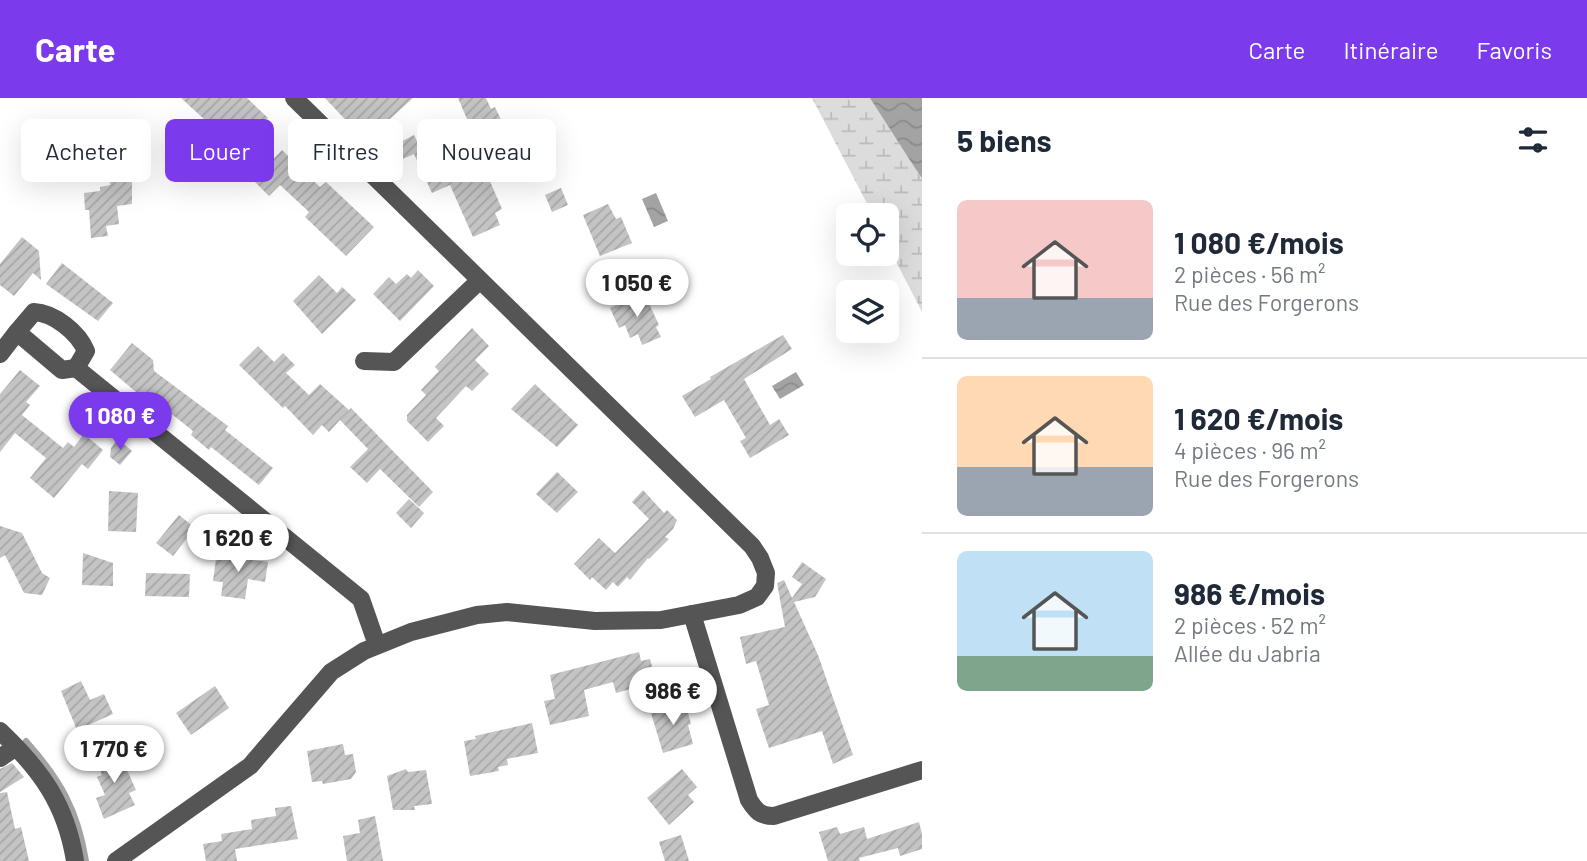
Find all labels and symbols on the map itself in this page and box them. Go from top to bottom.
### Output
pin: 1 050 € [572,260,702,319]
pin: 1 080 € [55,392,185,452]
pin: 1 620 € [173,514,303,574]
pin: 986 € [624,668,722,727]
pin: 1 770 € [49,726,179,785]

